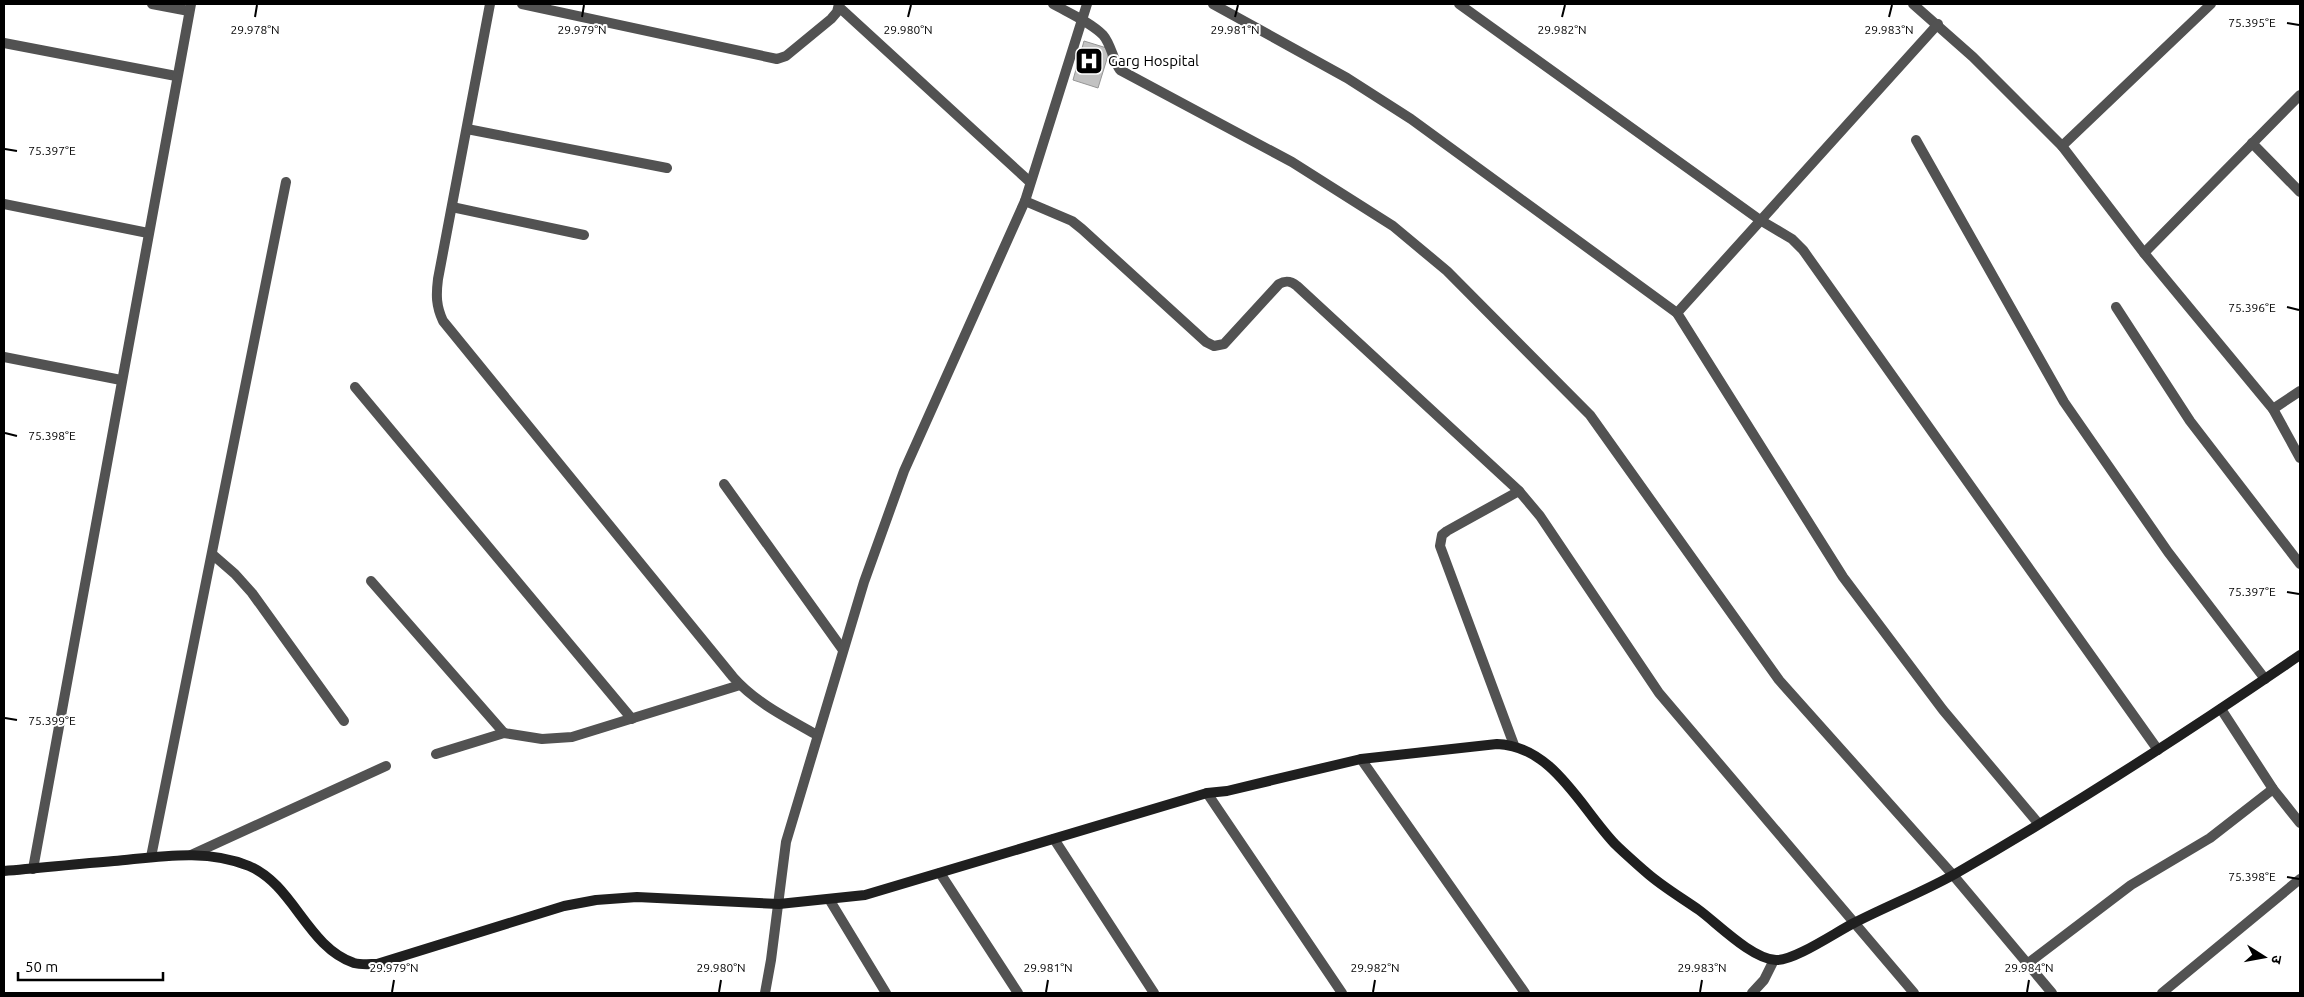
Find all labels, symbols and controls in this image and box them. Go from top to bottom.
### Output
text: 75.395°E [2228,16,2276,29]
text: 29.978°N [230,23,280,36]
text: 29.979°N [557,23,607,36]
text: 29.980°N [883,23,933,36]
text: 29.981°N [1210,23,1260,36]
text: 29.982°N [1537,23,1587,36]
text: 29.983°N [1864,23,1914,36]
hospital icon: Garg Hospital [1074,46,1104,76]
place label: Garg Hospital [1108,52,1199,69]
text: 75.397°E [28,144,76,157]
text: 75.396°E [2228,301,2276,314]
text: 75.398°E [28,429,76,442]
text: 75.397°E [2228,585,2276,598]
text: 75.399°E [28,714,76,727]
text: 75.398°E [2228,870,2276,883]
north arrow [2239,932,2289,982]
scale bar [18,950,162,982]
text: उ [2268,954,2285,966]
text: 50 m [25,958,58,975]
text: 29.979°N [369,961,419,974]
text: 29.980°N [696,961,746,974]
text: 29.981°N [1023,961,1073,974]
text: 29.982°N [1350,961,1400,974]
text: 29.983°N [1677,961,1727,974]
text: 29.984°N [2004,961,2054,974]

